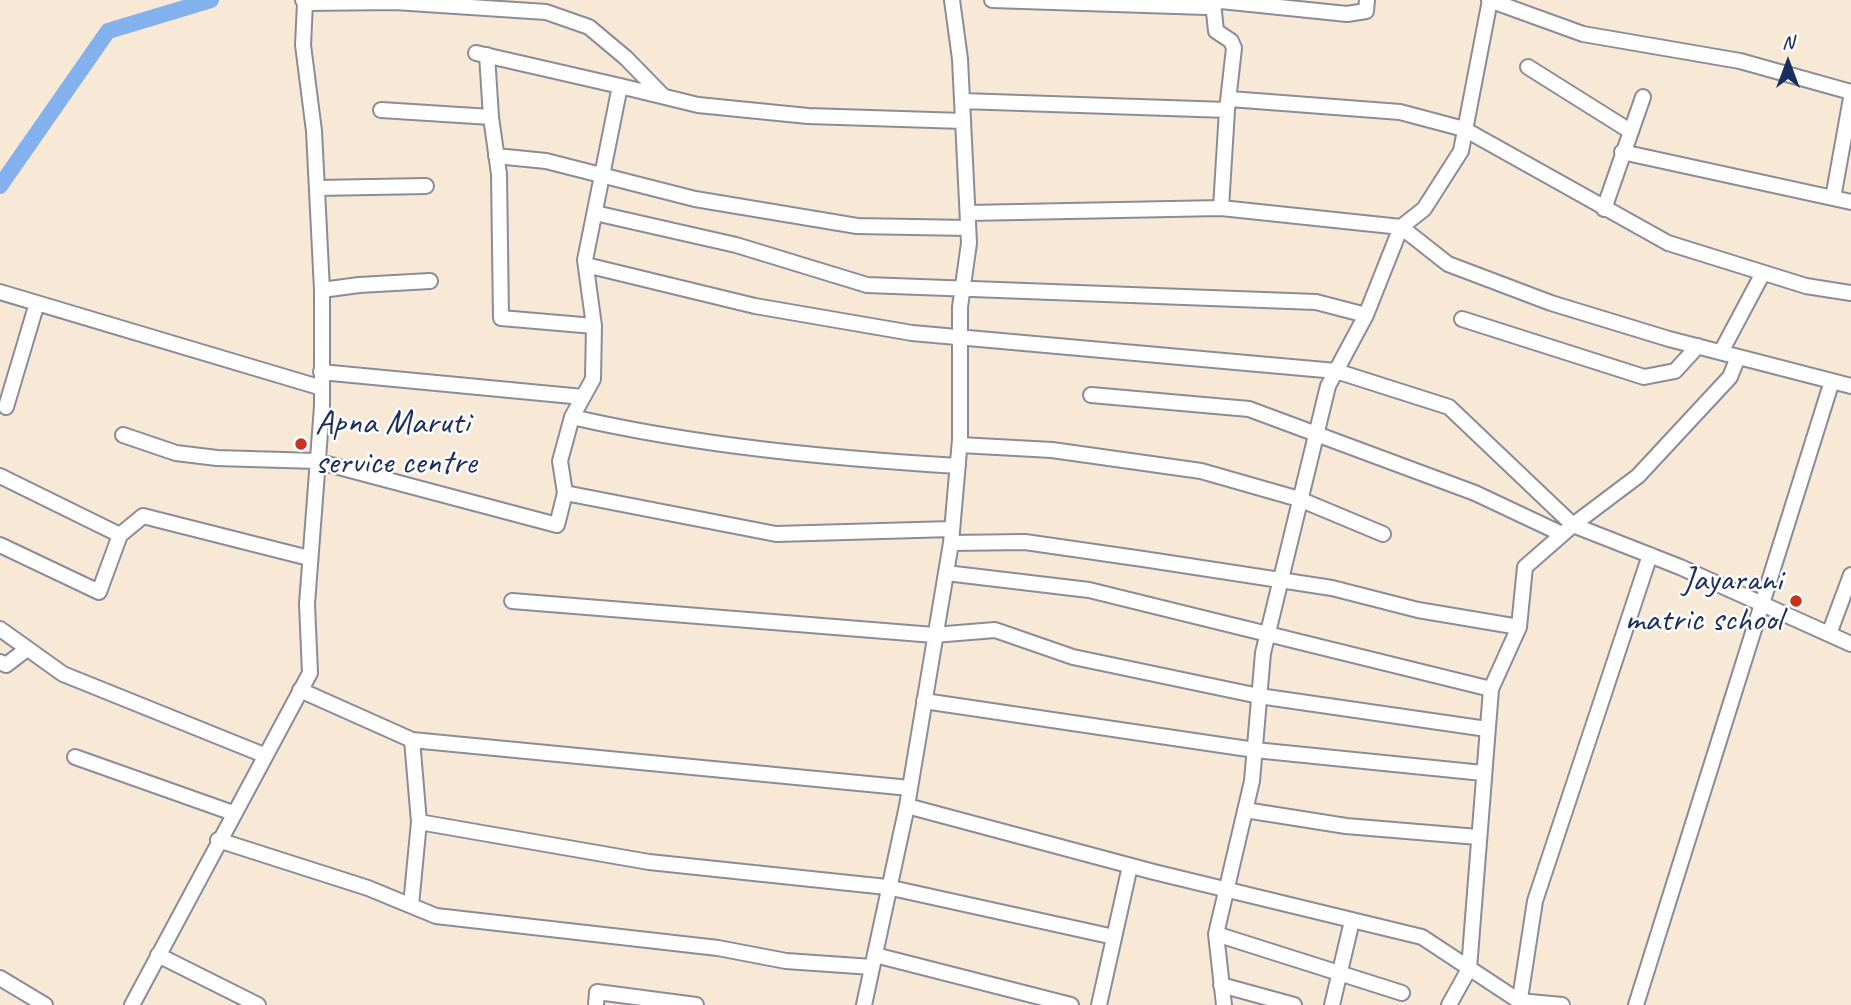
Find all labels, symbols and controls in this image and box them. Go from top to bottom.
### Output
north arrow [1753,28,1823,98]
text: N [1782,30,1794,54]
place label: Apna Maruti service centre [315,403,476,485]
marker: Apna Maruti service centre [293,436,309,452]
place label: Jayarani matric school [1625,560,1782,642]
marker: Jayarani matric school [1788,593,1804,609]

